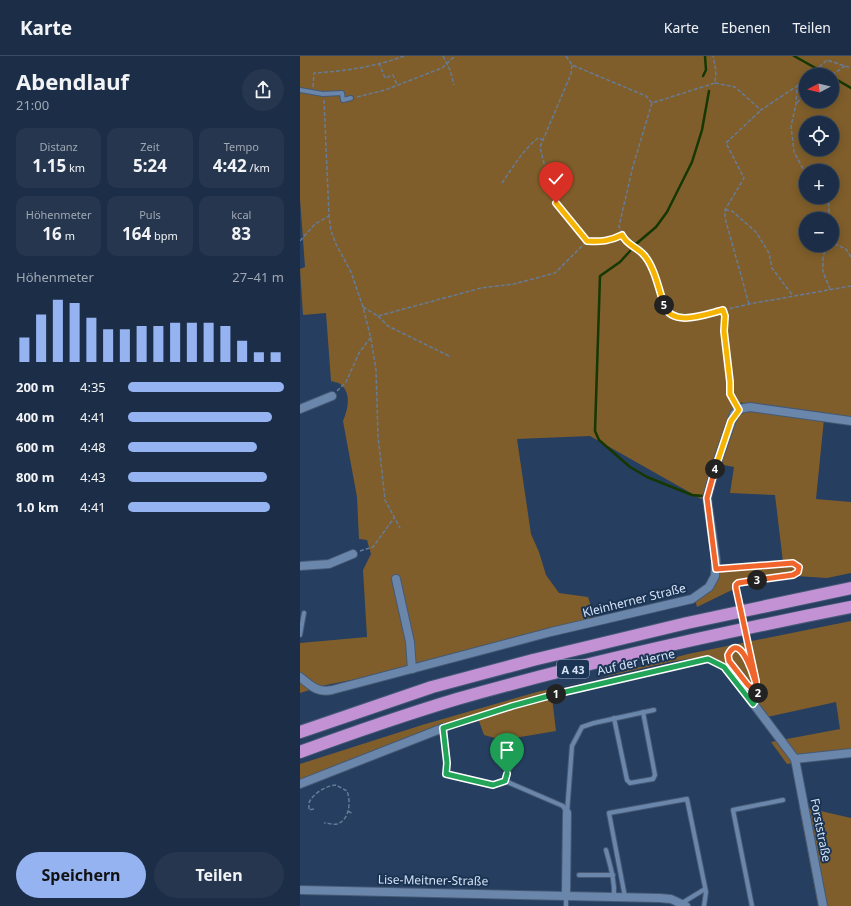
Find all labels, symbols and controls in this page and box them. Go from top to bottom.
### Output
text: Karte [20,15,72,41]
text: Karte [664,18,699,37]
text: Ebenen [721,18,771,37]
text: Teilen [793,18,831,37]
text: Abendlauf [16,66,129,96]
north arrow [799,68,839,108]
map controls [799,68,839,252]
button: share [242,69,284,111]
text: 21:00 [16,96,49,114]
button: locate [799,116,839,156]
text: Distanz [40,139,78,154]
text: Zeit [140,139,160,154]
text: Tempo [224,139,259,154]
text: 1.15 [32,154,66,177]
text: 5:24 [133,154,167,177]
text: 4:42 [213,154,247,177]
text: km [66,160,85,175]
text: /km [247,160,270,175]
pin [539,162,573,203]
button: + [799,164,839,204]
icon: check [545,168,567,190]
text: Höhenmeter [26,207,92,222]
text: Puls [139,207,161,222]
text: kcal [231,207,251,222]
button: − [799,212,839,252]
text: 16 [42,222,62,245]
text: 164 [122,222,151,245]
text: 83 [232,222,251,245]
text: m [62,228,75,243]
text: bpm [151,228,178,243]
text: Höhenmeter [16,268,94,286]
text: 27–41 m [232,268,284,286]
pin: 5 [654,295,674,315]
text: 5 [661,297,667,312]
text: 200 m [16,378,54,396]
text: 4:35 [80,378,106,396]
text: 400 m [16,408,54,426]
text: 4:41 [80,408,106,426]
text: 600 m [16,438,54,456]
text: 4:48 [80,438,106,456]
pin: 4 [705,459,725,479]
text: 4 [712,461,718,476]
text: 800 m [16,468,54,486]
text: 4:43 [80,468,106,486]
text: 1.0 km [16,498,59,516]
text: 4:41 [80,498,106,516]
pin: 3 [747,570,767,590]
text: 3 [754,572,760,587]
street label: Kleinherner Straße [581,579,688,621]
street label: Auf der Herne [595,645,677,679]
road number: A 43 [557,660,589,678]
pin: 2 [748,683,768,703]
pin: 1 [546,684,566,704]
text: 2 [755,685,761,700]
text: 1 [553,686,559,701]
pin [490,733,524,774]
icon: arrive [496,739,518,761]
street label: Forststraße [807,797,836,863]
button: Speichern [16,852,146,898]
button: Teilen [154,852,284,898]
street label: Lise-Meitner-Straße [378,871,489,889]

